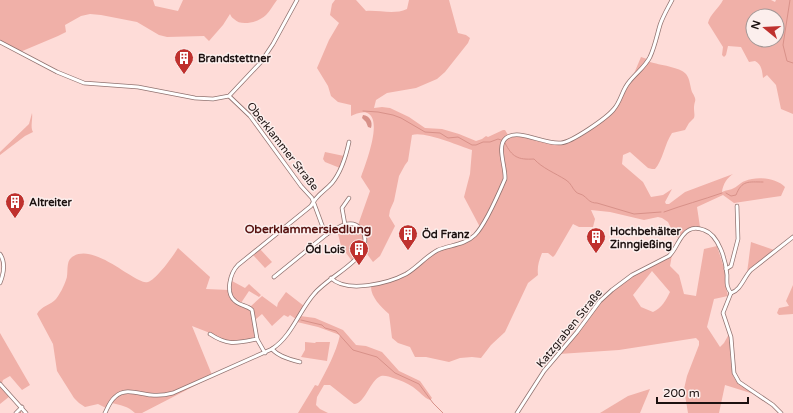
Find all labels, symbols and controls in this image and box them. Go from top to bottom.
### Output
north arrow [745,8,785,48]
text: N [748,19,764,31]
building icon: Brandstettner [173,47,195,75]
place label: Brandstettner [198,52,271,65]
street label: Oberklammer Straße [244,99,321,193]
building icon: Altreiter [4,191,26,219]
place label: Altreiter [29,196,72,209]
district label: Oberklammersiedlung [245,222,371,237]
building icon: Öd Franz [397,223,419,251]
place label: Hochbehälter Zinngießing [610,225,682,252]
building icon: Hochbehälter Zinngießing [585,226,607,254]
place label: Öd Franz [422,227,470,241]
building icon: Öd Lois [348,238,370,266]
place label: Öd Lois [305,242,346,256]
street label: Katzgraben Straße [534,286,605,370]
scale bar [657,379,748,405]
text: 200 m [663,386,700,400]

